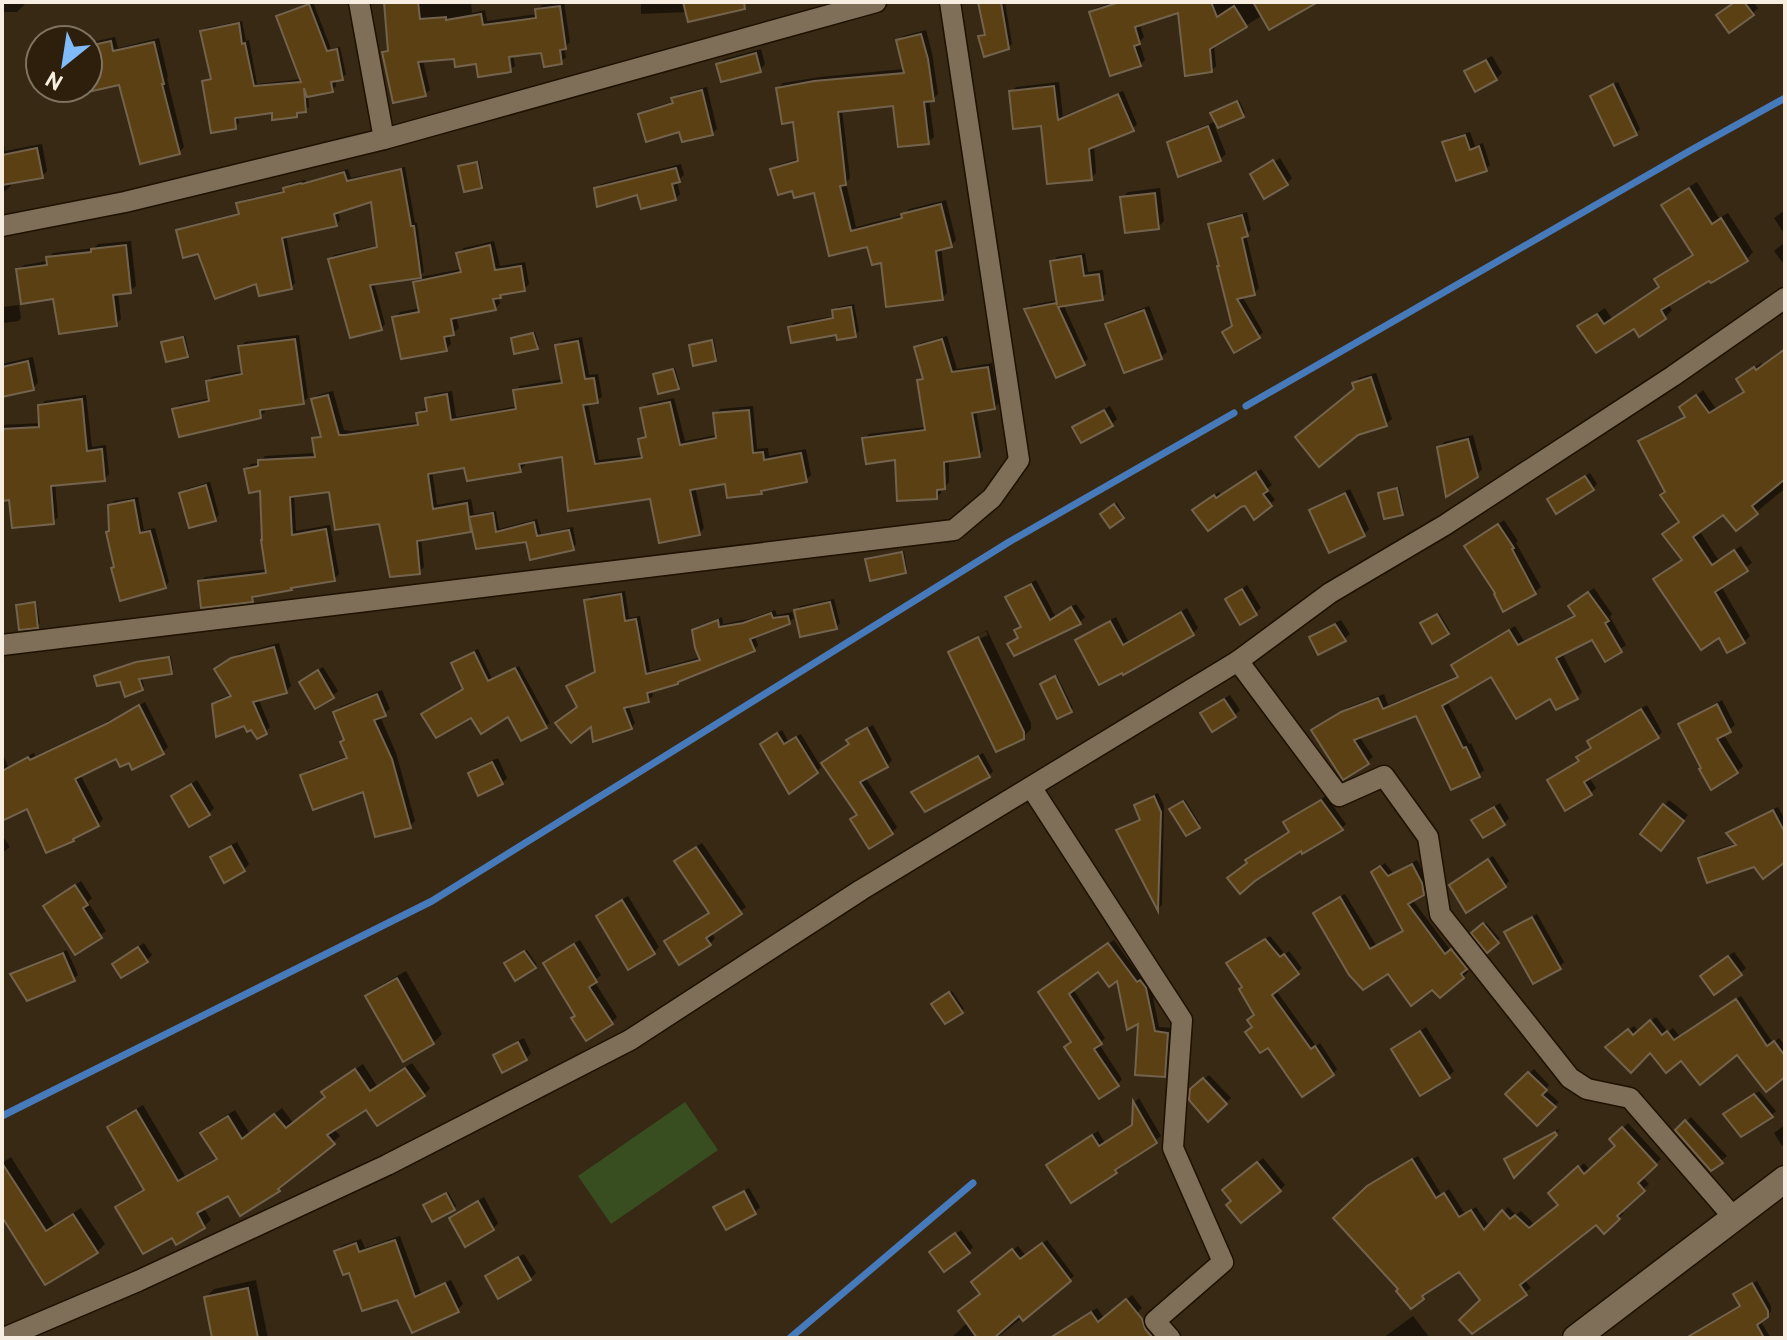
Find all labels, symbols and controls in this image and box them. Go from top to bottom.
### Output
north arrow [24,24,104,104]
text: N [42,64,69,95]

